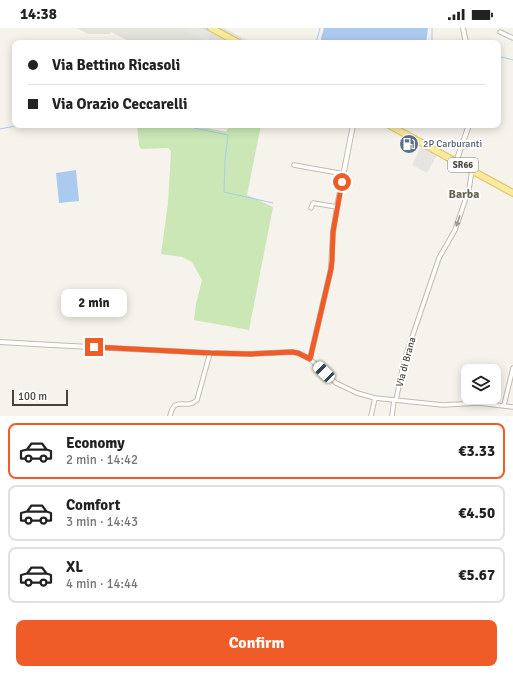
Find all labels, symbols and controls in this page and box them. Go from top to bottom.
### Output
text: 14:38 [20,5,57,23]
text: Via Bettino Ricasoli [52,56,180,74]
text: Via Orazio Ceccarelli [52,95,187,113]
fuel station icon: 2P Carburanti [398,133,420,155]
place label: 2P Carburanti [423,138,482,150]
road number: SR66 [448,158,478,172]
route start [333,173,351,191]
district label: Barba [449,187,479,202]
one-way arrow [455,215,461,227]
callout: 2 min [61,289,127,317]
text: 2 min [78,295,110,311]
street label: Via di Brana [394,336,418,388]
route end [85,338,103,356]
car [311,359,337,385]
map controls [461,364,501,404]
button: layers [461,364,501,404]
scale bar [12,388,68,407]
text: 100 m [18,390,47,403]
icon: car [18,433,54,469]
text: Economy [66,434,125,452]
text: €3.33 [458,442,495,460]
text: 2 min · 14:42 [66,452,138,468]
icon: car [18,495,54,531]
text: Comfort [66,496,120,514]
text: €4.50 [458,504,495,522]
text: 3 min · 14:43 [66,514,138,530]
icon: car [18,557,54,593]
text: XL [66,558,83,576]
text: €5.67 [458,566,495,584]
text: 4 min · 14:44 [66,576,138,592]
button: Confirm [16,620,497,666]

